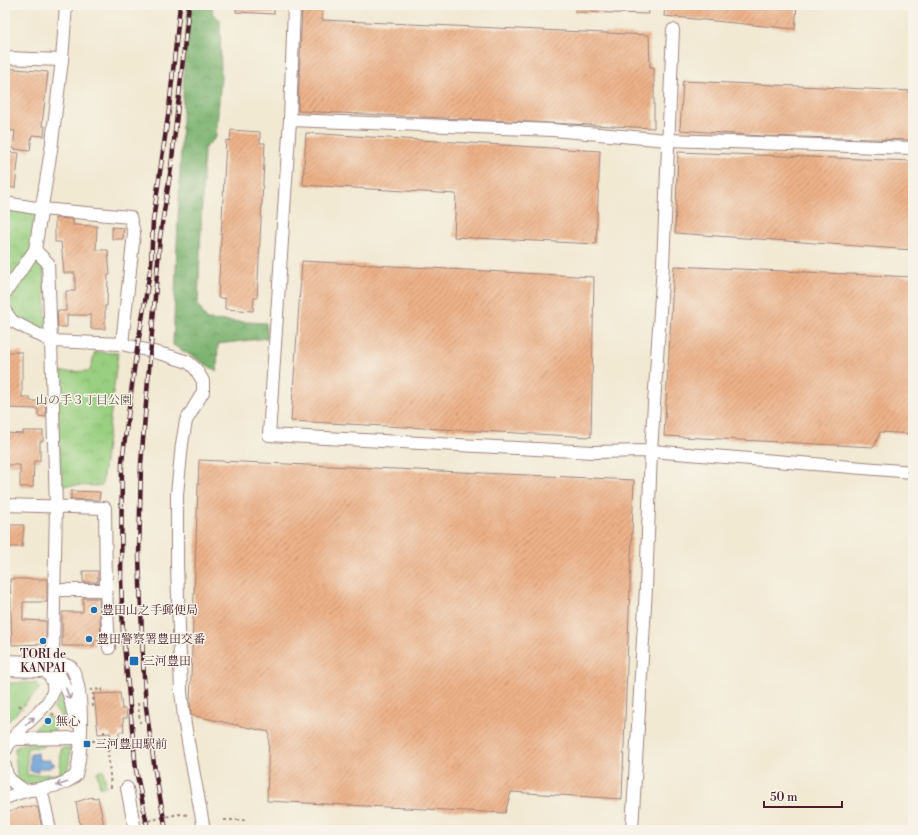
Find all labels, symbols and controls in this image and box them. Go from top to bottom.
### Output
park label: 山の手３丁目公園 [36,393,132,408]
place label: 豊田山之手郵便局 [102,603,198,618]
marker: 豊田山之手郵便局 [89,605,99,615]
place label: 豊田警察署豊田交番 [97,632,205,647]
marker: 豊田警察署豊田交番 [84,634,94,644]
marker: TORI de KANPAI [38,636,48,646]
place label: TORI de KANPAI [20,647,66,676]
place label: 三河豊田 [143,654,191,669]
marker: 三河豊田 [128,655,140,667]
one-way arrow [64,687,72,699]
place label: 無心 [56,714,80,729]
marker: 無心 [43,716,53,726]
one-way arrow [24,717,34,726]
place label: 三河豊田駅前 [95,737,167,752]
marker: 三河豊田駅前 [82,739,92,749]
one-way arrow [56,781,69,788]
scale bar [764,783,842,809]
text: 50 m [770,790,798,805]

